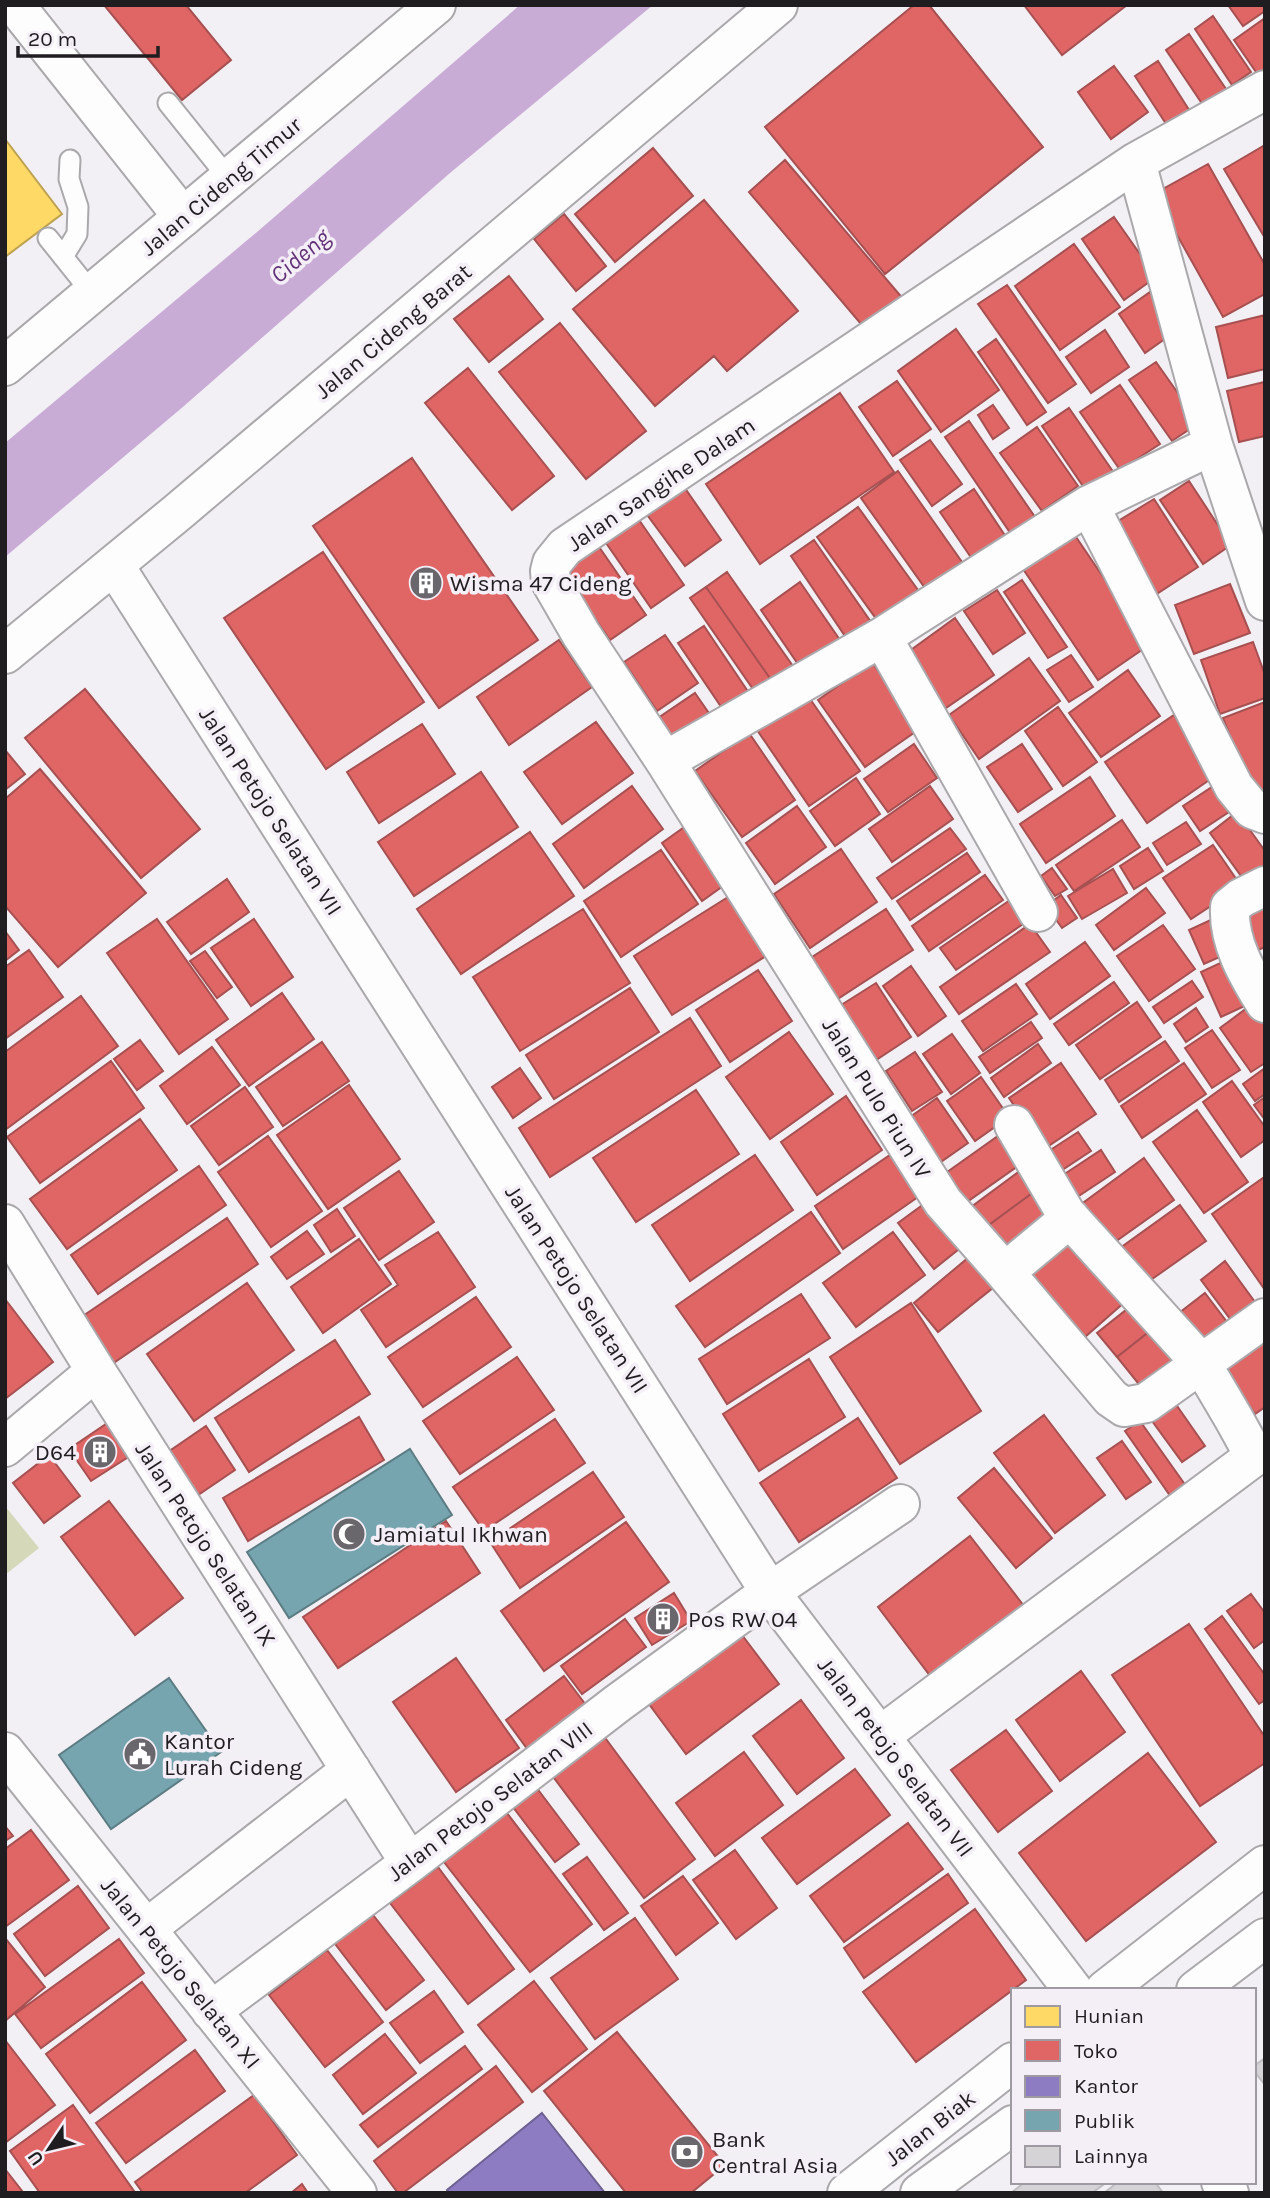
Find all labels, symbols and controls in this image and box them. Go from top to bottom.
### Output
scale bar [18,14,158,58]
text: 20 m [28,27,77,51]
street label: Jalan Cideng Timur [135,111,307,261]
water label: Cideng [264,223,336,289]
street label: Jalan Cideng Barat [310,258,477,405]
street label: Jalan Sangihe Dalam [562,412,760,557]
building icon: Wisma 47 Cideng [407,564,445,602]
place label: Wisma 47 Cideng [450,570,632,597]
street label: Jalan Petojo Selatan VII [193,702,348,920]
street label: Jalan Pulo Piun IV [816,1013,937,1183]
street label: Jalan Petojo Selatan VII [499,1180,654,1398]
building icon: D64 [81,1433,119,1471]
street label: Jalan Petojo Selatan IX [129,1437,282,1651]
place label: D64 [35,1439,76,1466]
mosque icon: Jamiatul Ikhwan [330,1515,368,1553]
place label: Jamiatul Ikhwan [374,1521,548,1548]
building icon: Pos RW 04 [644,1600,682,1638]
place label: Pos RW 04 [688,1606,798,1633]
street label: Jalan Petojo Selatan VII [812,1652,979,1862]
street label: Jalan Petojo Selatan VIII [383,1716,598,1887]
place label: Kantor Lurah Cideng [164,1728,302,1781]
public building icon: Kantor Lurah Cideng [121,1735,159,1773]
street label: Jalan Petojo Selatan XI [95,1872,266,2074]
legend [1011,1988,1256,2184]
text: Hunian [1074,2004,1144,2028]
text: Toko [1074,2039,1118,2063]
text: Kantor [1074,2074,1138,2098]
street label: Jalan Biak [880,2085,981,2172]
text: Publik [1074,2109,1135,2133]
north arrow [14,2114,84,2184]
place label: Bank Central Asia [712,2126,838,2179]
bank icon: Bank Central Asia [668,2133,706,2171]
text: Lainnya [1074,2144,1148,2168]
text: U [23,2146,49,2170]

